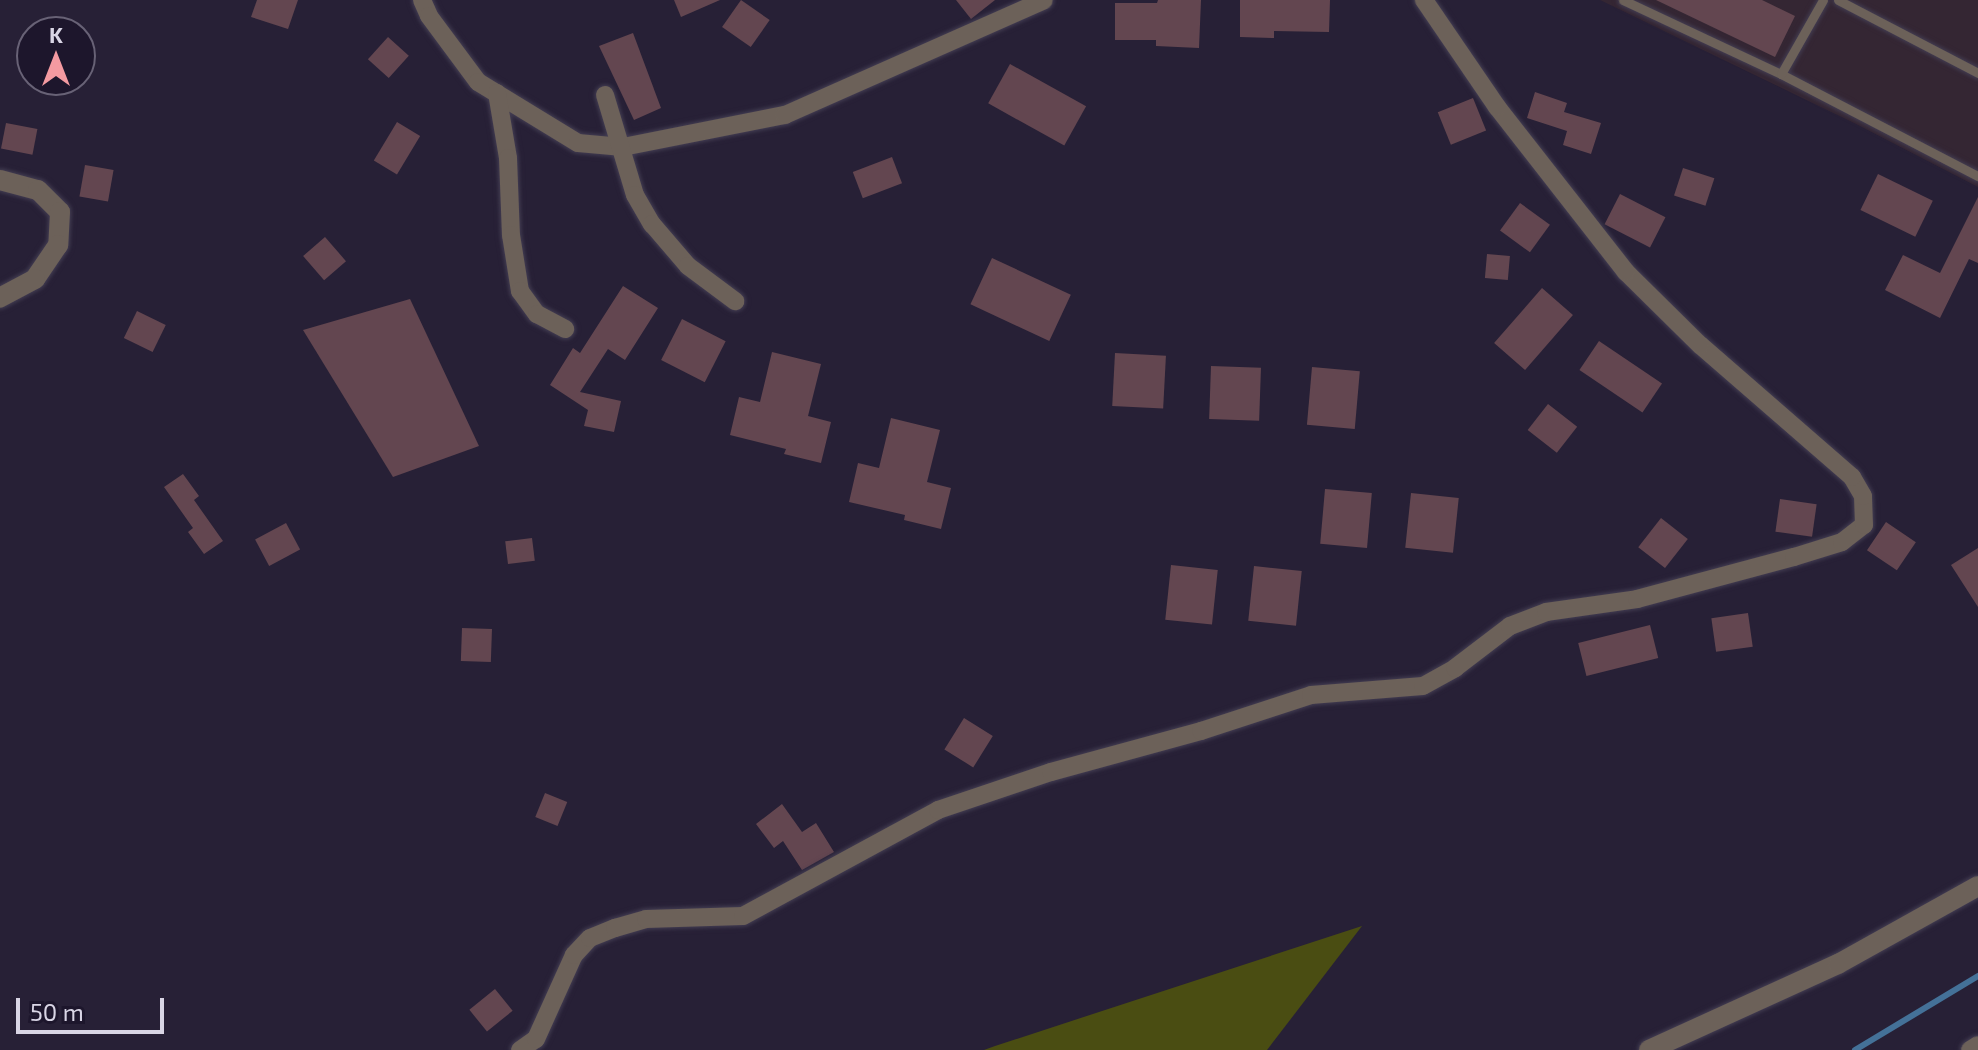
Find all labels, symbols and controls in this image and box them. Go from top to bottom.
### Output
north arrow [16,16,96,96]
text: K [49,21,63,47]
scale bar [20,982,168,1032]
text: 50 m [30,997,84,1026]

